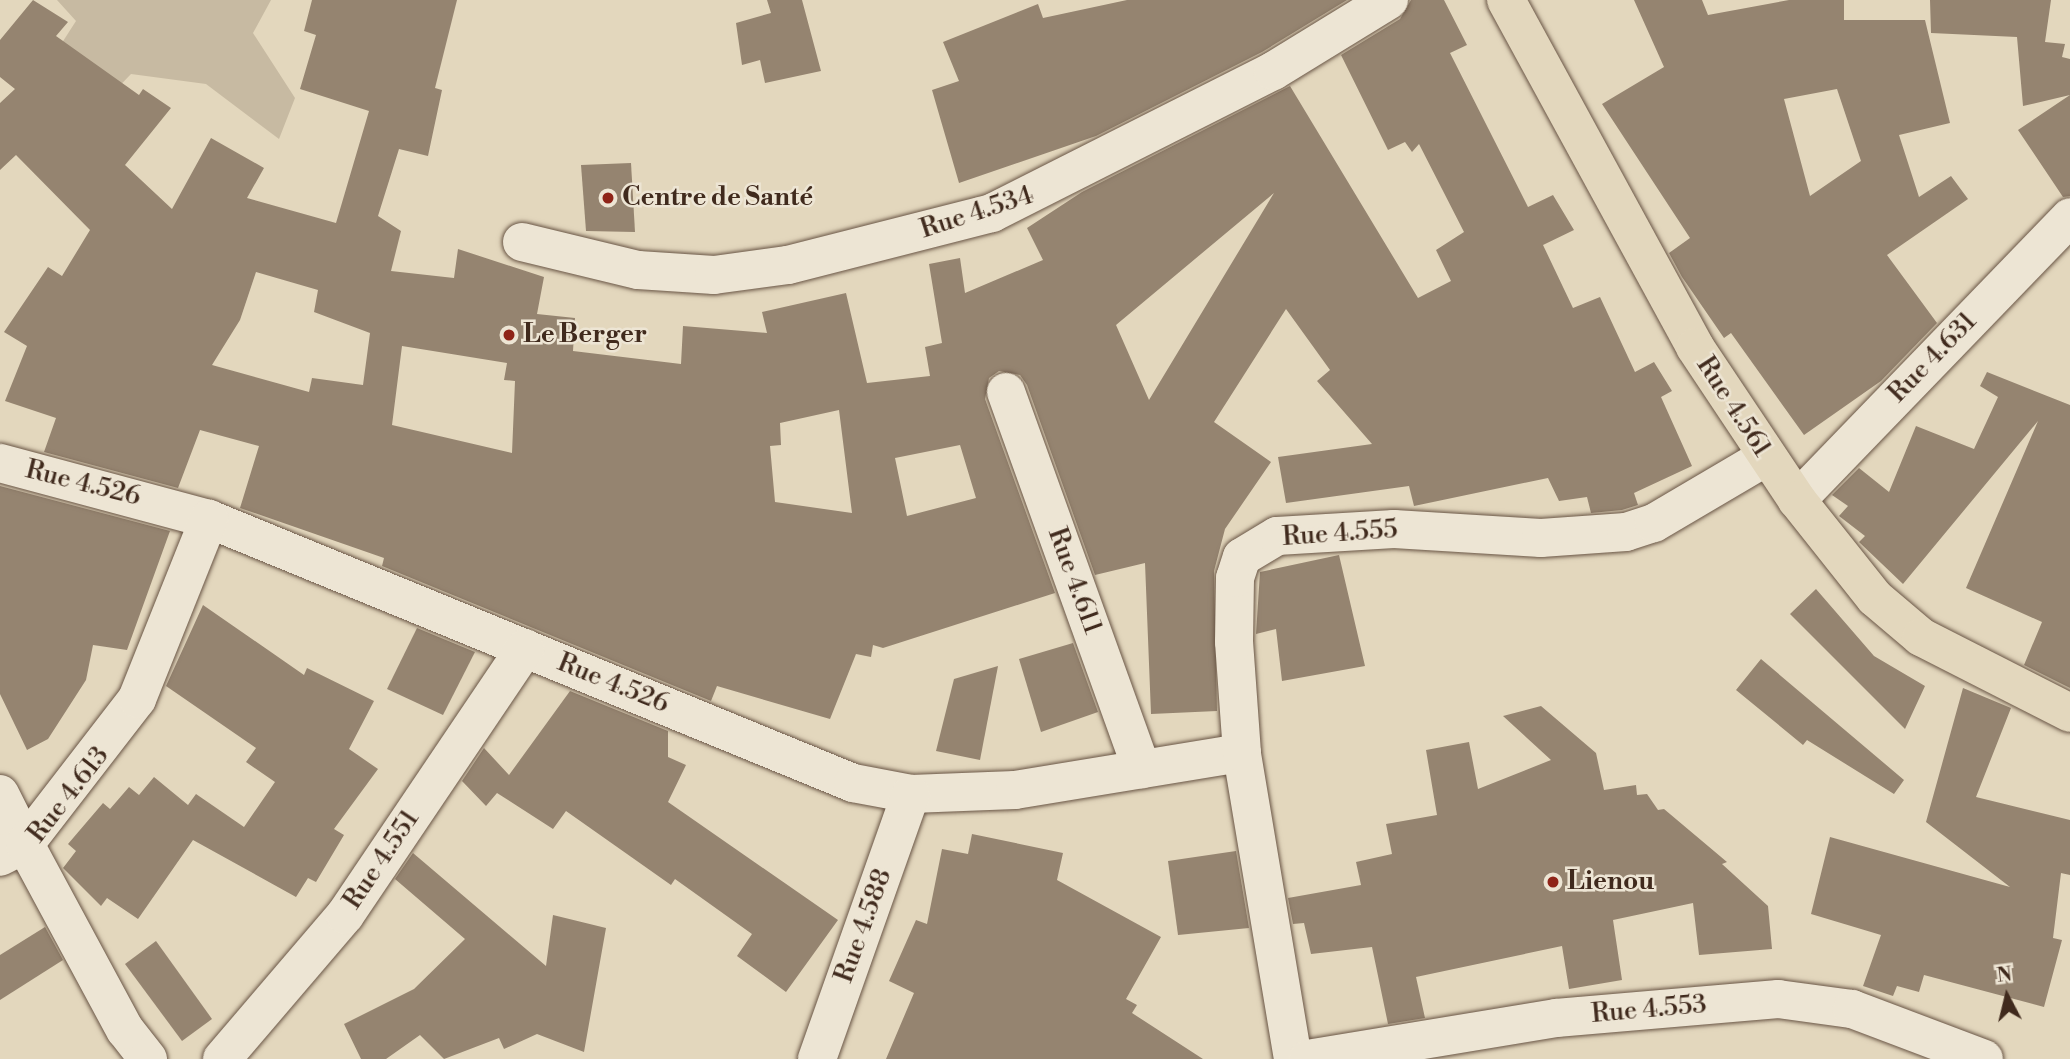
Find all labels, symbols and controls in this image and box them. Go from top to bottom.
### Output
street label: Rue 4.534 [916,180,1038,246]
place label: Centre de Santé [622,182,813,214]
marker: Centre de Santé [600,190,616,206]
street label: Rue 4.631 [1882,306,1984,410]
place label: Le Berger [523,319,647,351]
marker: Le Berger [501,327,517,343]
street label: Rue 4.561 [1689,351,1777,463]
street label: Rue 4.526 [22,455,144,513]
street label: Rue 4.555 [1281,514,1399,554]
street label: Rue 4.611 [1040,524,1108,638]
street label: Rue 4.526 [553,648,673,720]
street label: Rue 4.613 [22,741,116,849]
street label: Rue 4.551 [338,805,426,915]
street label: Rue 4.588 [829,865,899,987]
place label: Lienou [1567,866,1654,898]
marker: Lienou [1545,874,1561,890]
north arrow [1972,961,2042,1031]
text: N [1996,962,2013,988]
street label: Rue 4.553 [1590,989,1708,1031]

